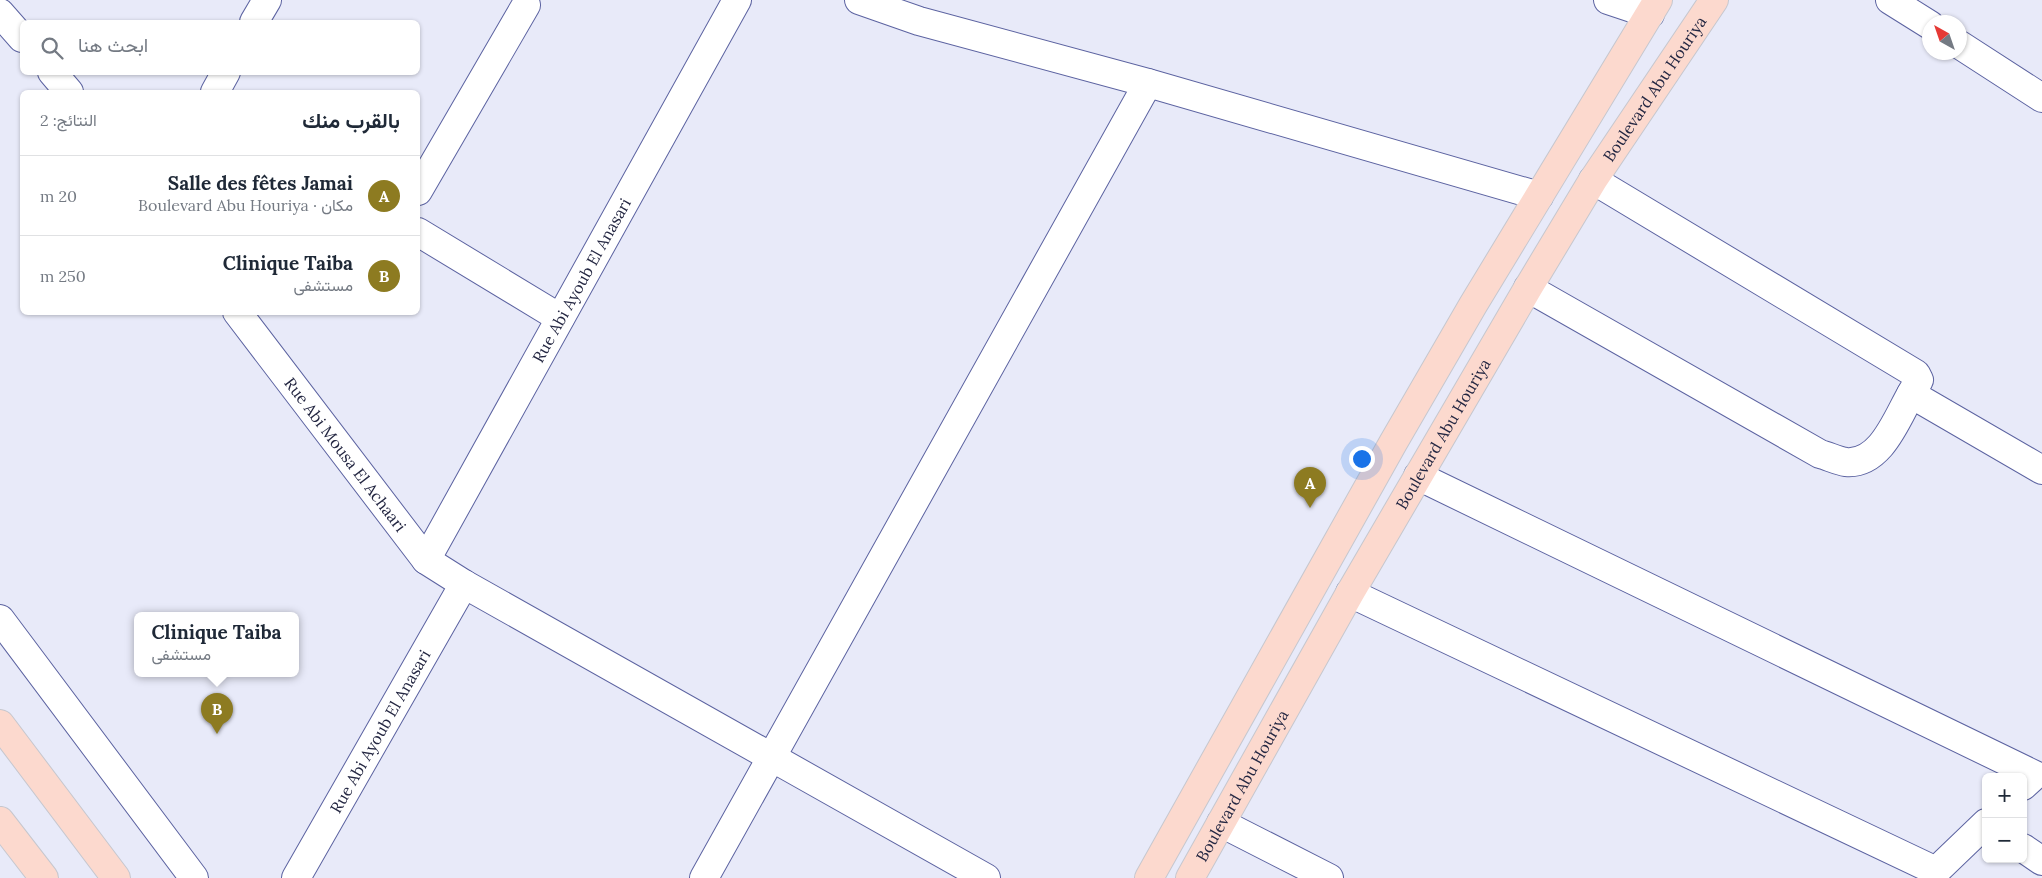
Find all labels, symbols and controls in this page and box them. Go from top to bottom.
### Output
street label: Boulevard Abu Houriya [1598,12,1710,165]
north arrow [1922,15,1967,60]
search box [20,20,420,75]
text: ابحث هنا [78,33,148,57]
icon: search [38,34,66,62]
text: بالقرب منك [302,107,400,134]
text: النتائج: 2 [40,110,97,130]
text: Salle des fêtes Jamai [168,171,353,195]
text: 20 m [40,186,77,206]
text: A [379,186,389,206]
text: مكان · Boulevard Abu Houriya [138,195,353,215]
street label: Rue Abi Ayoub El Anasari [528,195,635,366]
text: Clinique Taiba [223,251,353,275]
text: 250 m [40,266,86,286]
text: B [379,266,389,286]
text: مستشفى [293,275,353,295]
street label: Boulevard Abu Houriya [1391,355,1495,513]
street label: Rue Abi Mousa El Achaari [280,373,411,535]
your location [1349,446,1375,472]
pin: A [1294,467,1326,508]
popup [134,612,299,677]
text: Clinique Taiba [151,620,282,644]
text: مستشفى [151,644,211,664]
street label: Rue Abi Ayoub El Anasari [325,646,434,816]
pin: B [201,693,233,734]
street label: Boulevard Abu Houriya [1191,706,1292,865]
map controls [1982,773,2027,863]
button: + [1982,773,2027,818]
button: − [1982,818,2027,863]

